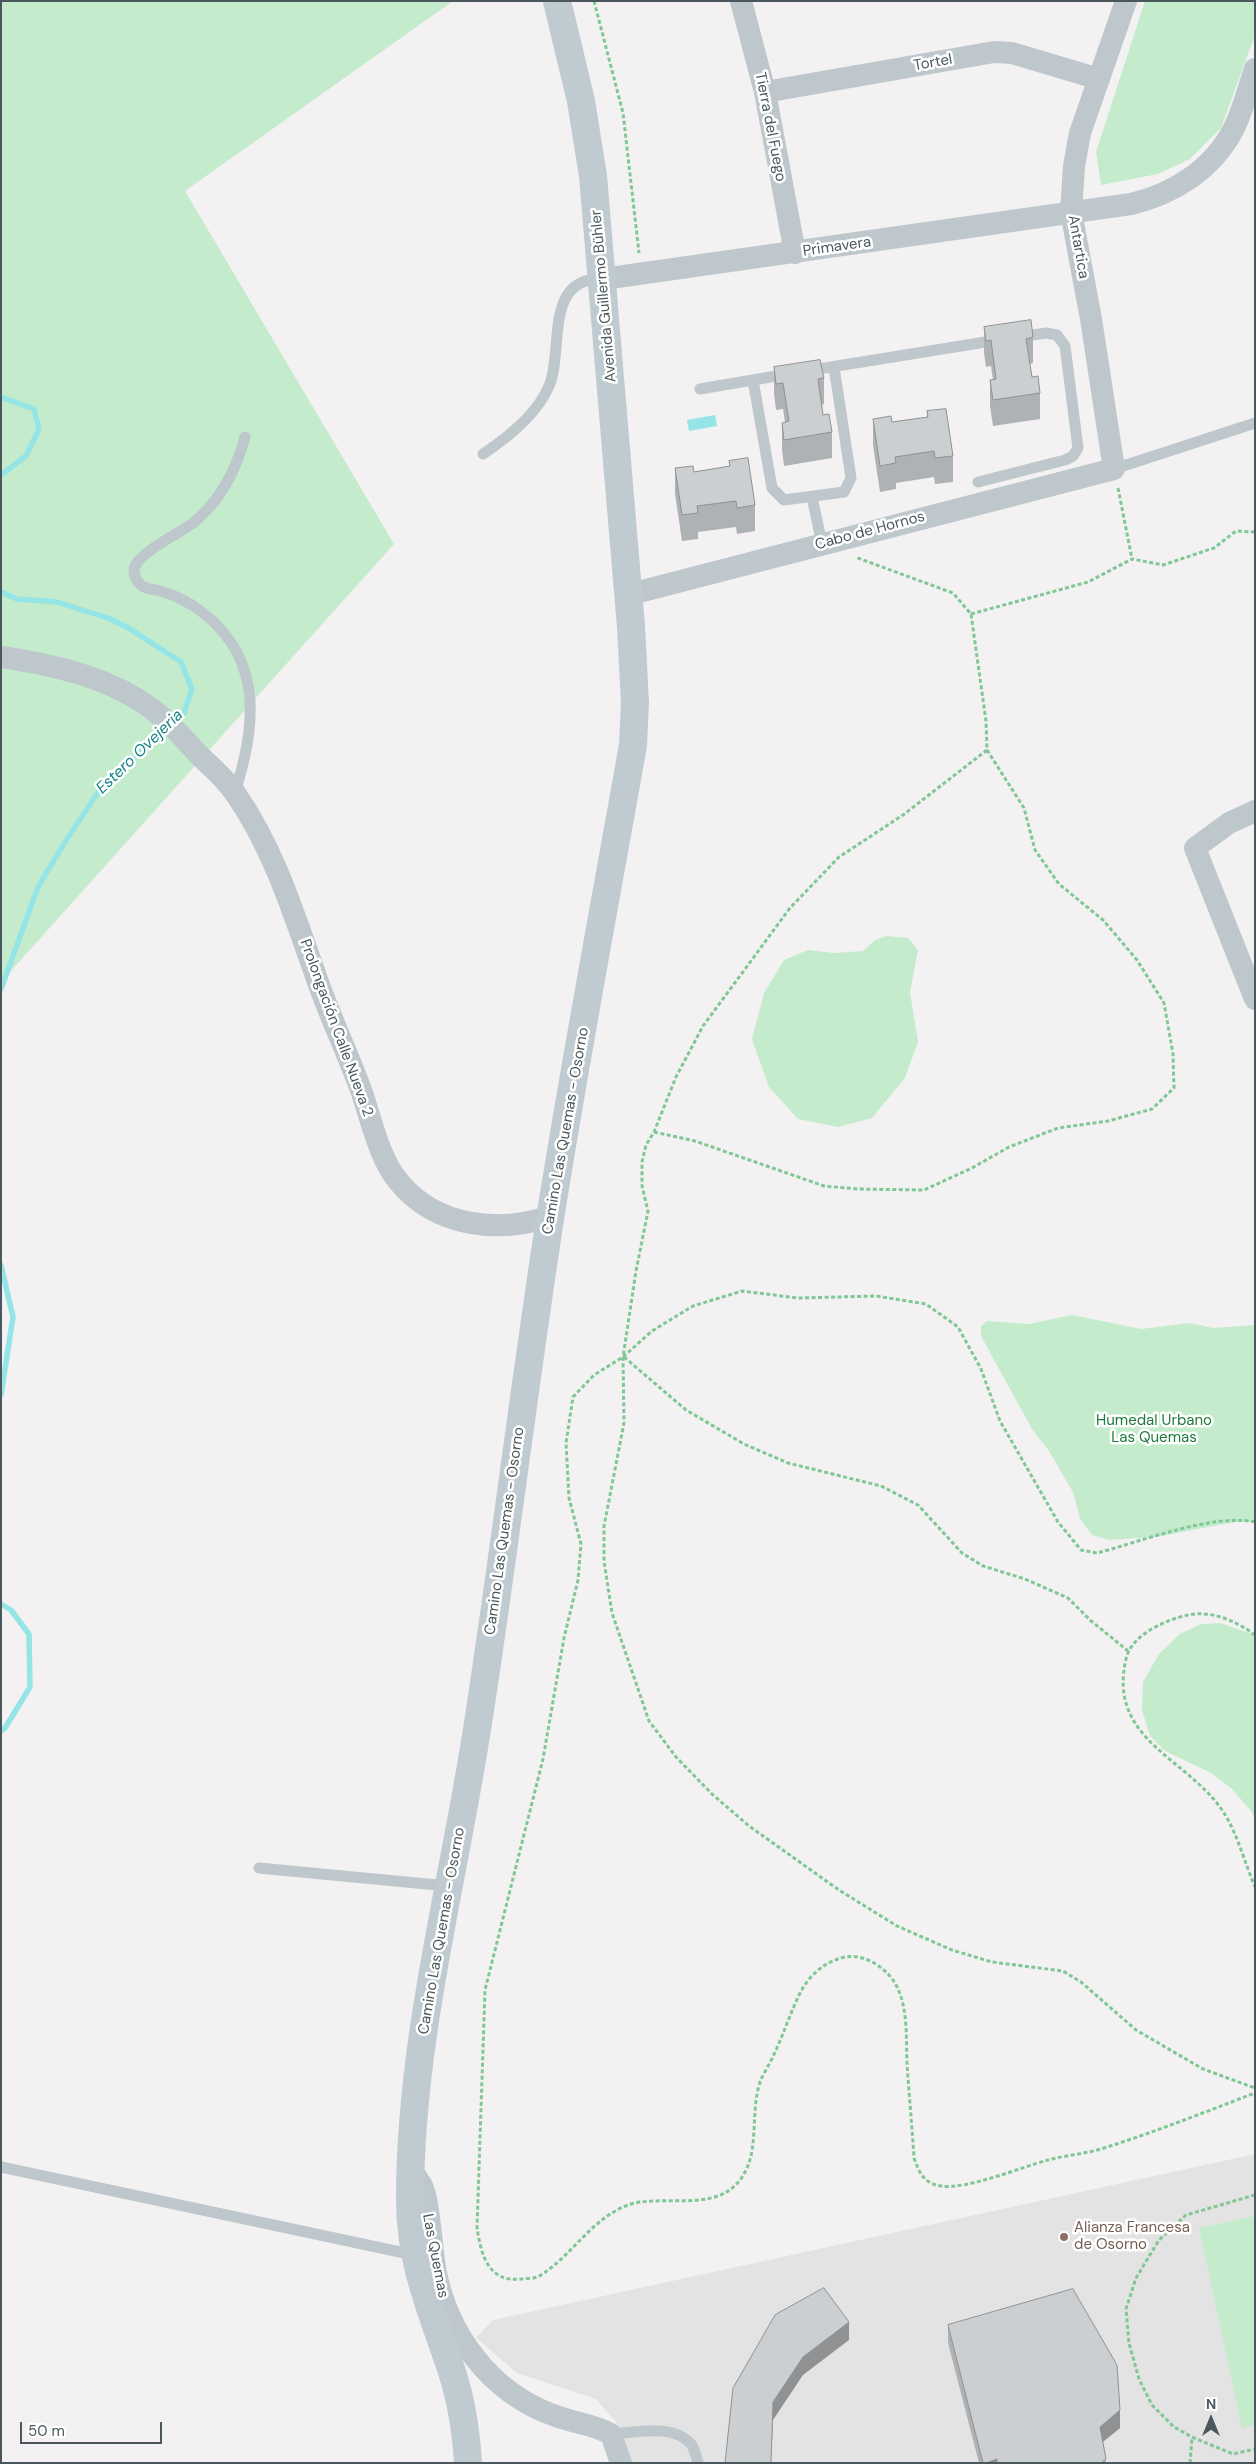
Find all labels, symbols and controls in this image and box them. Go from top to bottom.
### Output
street label: Tortel [912,51,954,75]
street label: Tierra del Fuego [751,71,789,183]
street label: Avenida Guillermo Bühler [587,209,621,383]
street label: Antartica [1064,214,1092,280]
street label: Primavera [802,233,872,261]
street label: Cabo de Hornos [813,508,927,554]
water label: Estero Ovejeria [93,706,187,798]
street label: Prolongación Calle Nueva 2 [295,937,377,1119]
street label: Camino Las Quemas - Osorno [539,1026,593,1236]
park label: Humedal Urbano Las Quemas [1096,1412,1212,1447]
street label: Camino Las Quemas - Osorno [481,1426,529,1636]
street label: Camino Las Quemas - Osorno [415,1826,469,2036]
street label: Las Quemas [418,2212,452,2300]
place label: Alianza Francesa de Osorno [1074,2219,1190,2254]
marker: Alianza Francesa de Osorno [1058,2231,1070,2243]
north arrow [1186,2394,1236,2444]
text: N [1206,2395,1216,2413]
scale bar [22,2412,165,2444]
text: 50 m [28,2421,65,2441]

